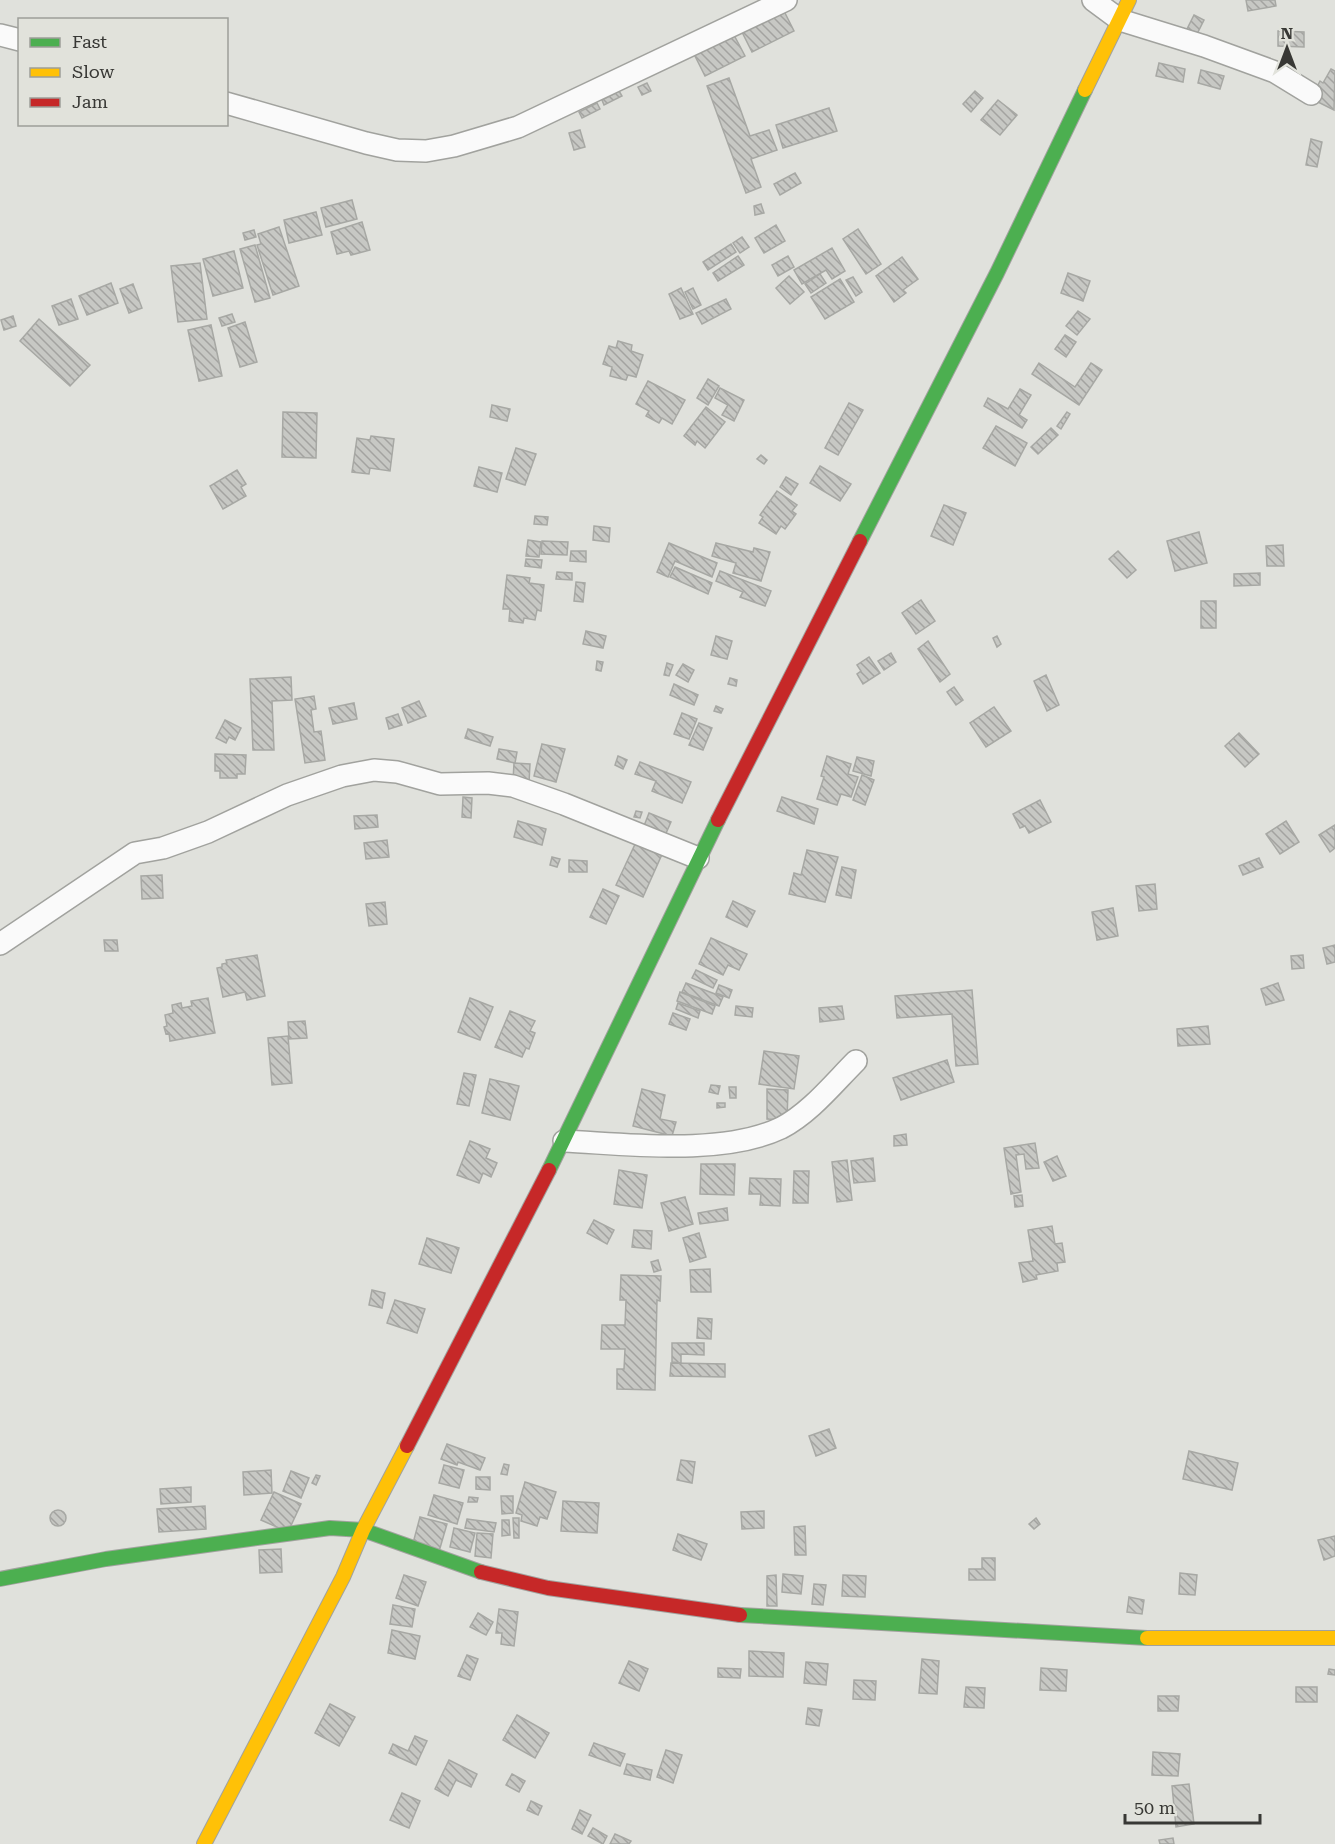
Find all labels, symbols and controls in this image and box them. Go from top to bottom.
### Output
legend [18,18,228,126]
north arrow [1257,18,1317,78]
text: N [1281,24,1293,43]
text: Fast [72,31,107,52]
text: Slow [72,61,114,82]
text: Jam [72,91,108,112]
scale bar [1125,1787,1260,1825]
text: 50 m [1134,1797,1175,1818]

